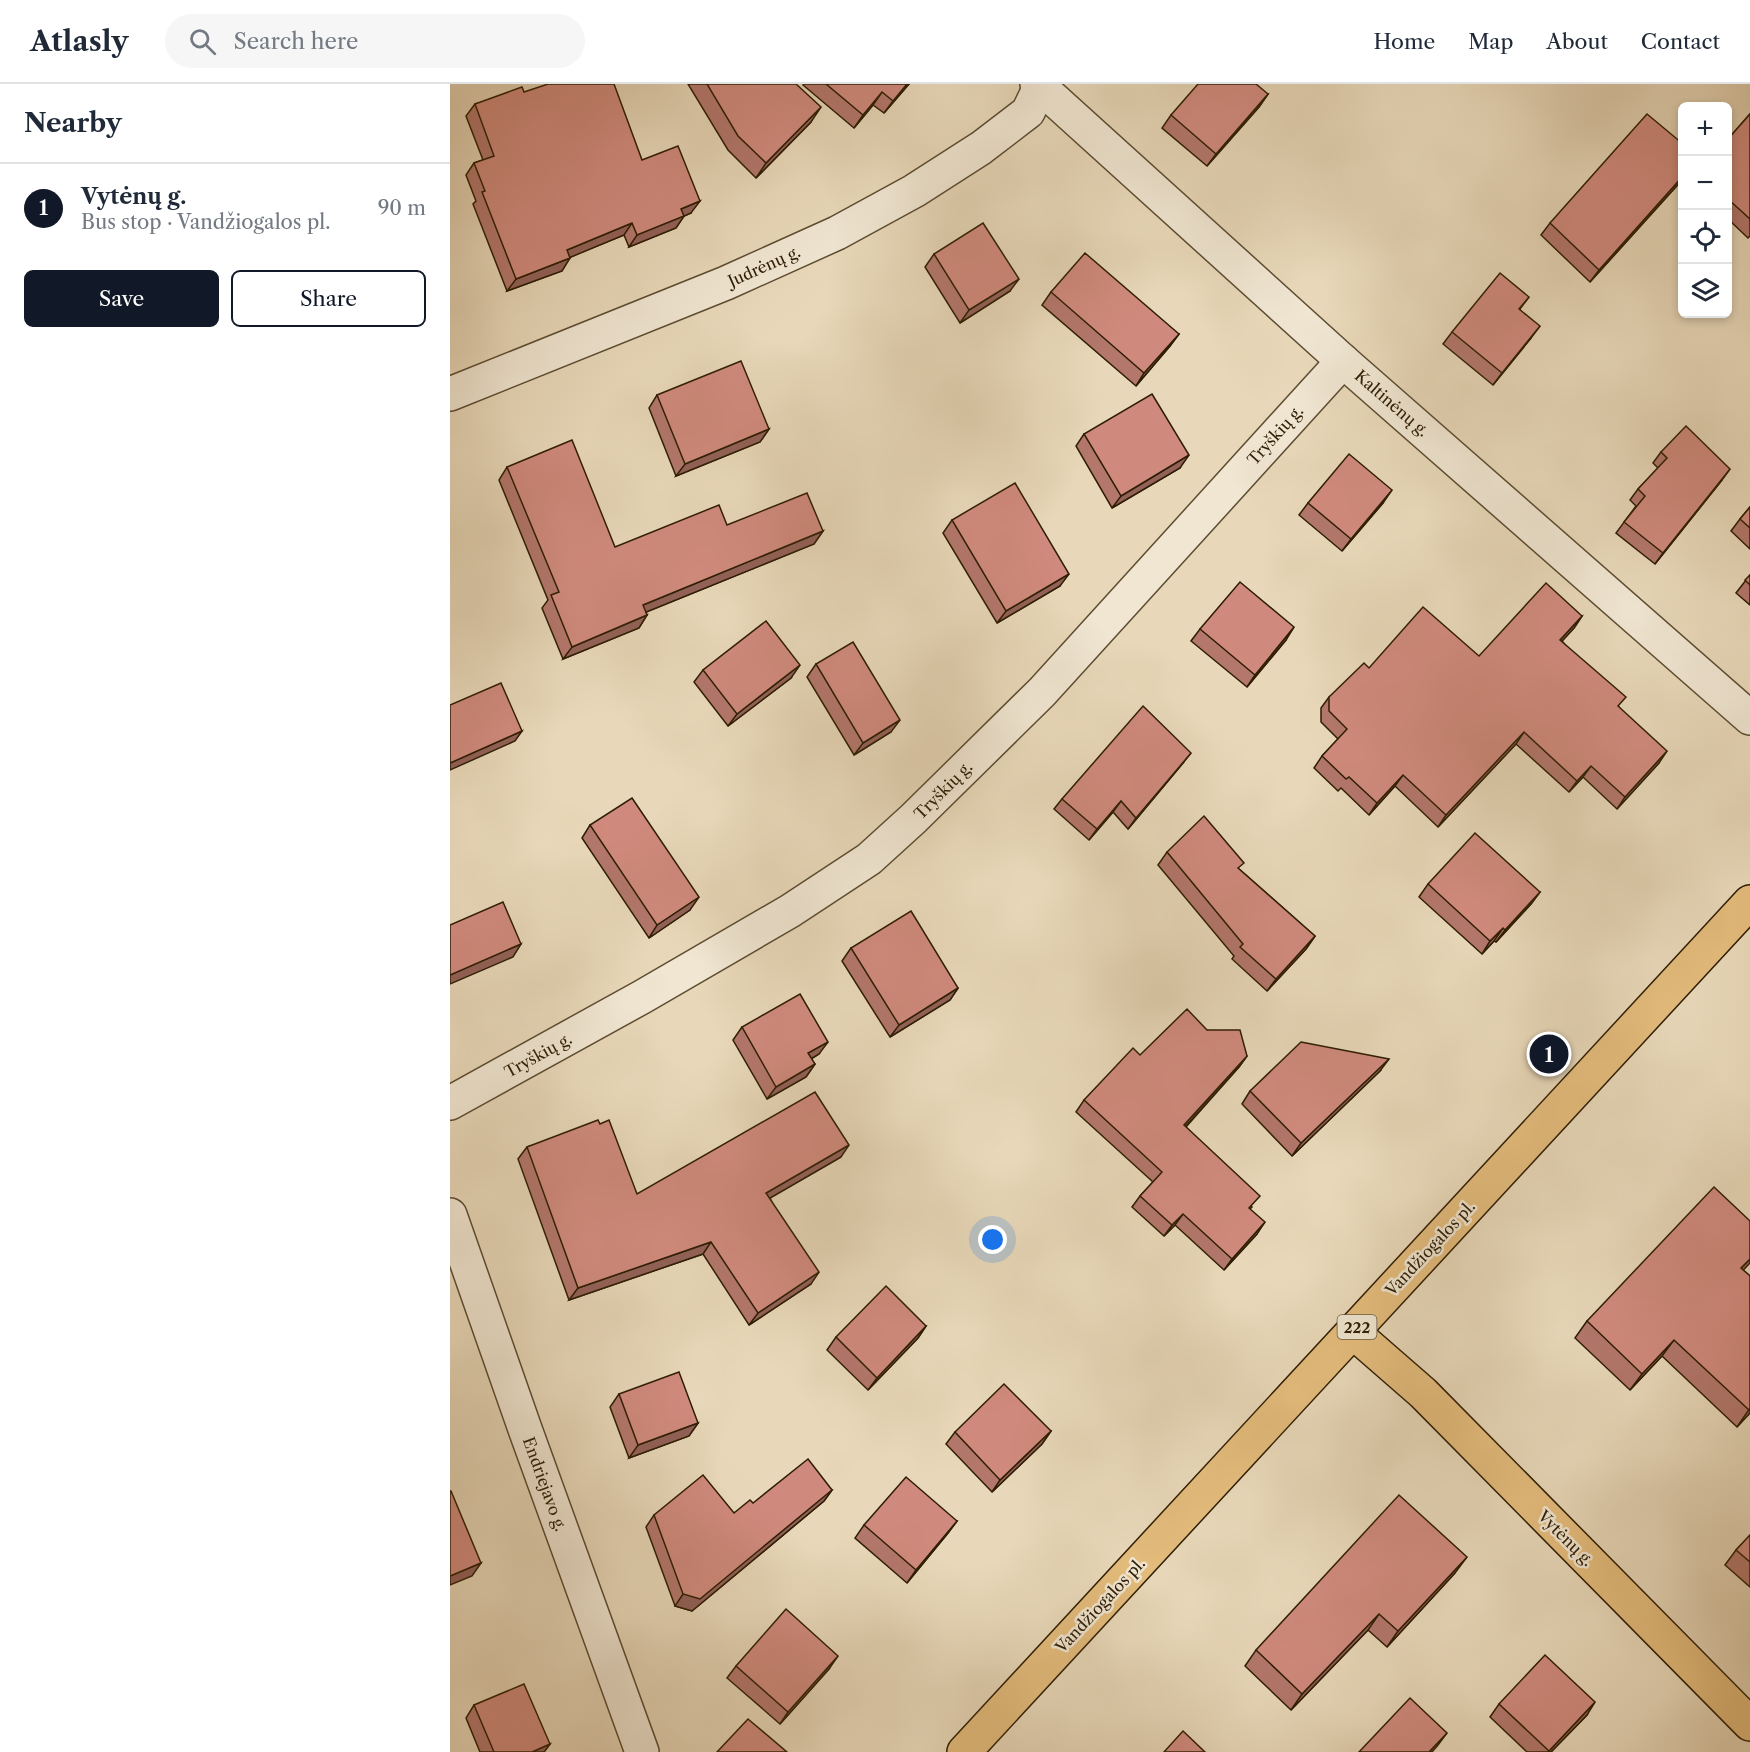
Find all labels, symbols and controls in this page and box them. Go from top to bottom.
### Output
search box [165,14,585,68]
text: Atlasly [30,24,129,58]
icon: search [186,25,219,58]
text: Search here [234,28,358,55]
text: Home [1374,29,1435,54]
text: Map [1468,29,1513,54]
text: About [1546,29,1608,54]
text: Contact [1641,29,1720,54]
map controls [1678,102,1732,318]
button: + [1678,102,1732,156]
text: Nearby [24,107,122,139]
button: − [1678,156,1732,210]
text: Vytėnų g. [81,183,186,210]
text: 1 [39,196,48,220]
text: 90 m [378,196,426,220]
text: Bus stop · Vandžiogalos pl. [81,210,330,234]
button: locate [1678,210,1732,264]
street label: Judrėnų g. [722,241,803,292]
button: layers [1678,264,1732,318]
button: Save [24,270,219,327]
button: Share [231,270,426,327]
street label: Kaltinėnų g. [1351,365,1433,441]
street label: Tryškių g. [1243,401,1307,469]
street label: Tryškių g. [910,757,976,823]
street label: Tryškių g. [501,1028,575,1082]
pin: 1 [1530,1032,1568,1076]
street label: Vandžiogalos pl. [1380,1196,1479,1300]
your location [978,1225,1007,1254]
road number: 222 [1338,1315,1376,1339]
street label: Endriejavo g. [519,1434,571,1534]
street label: Vytėnų g. [1533,1505,1598,1570]
street label: Vandžiogalos pl. [1050,1553,1149,1657]

